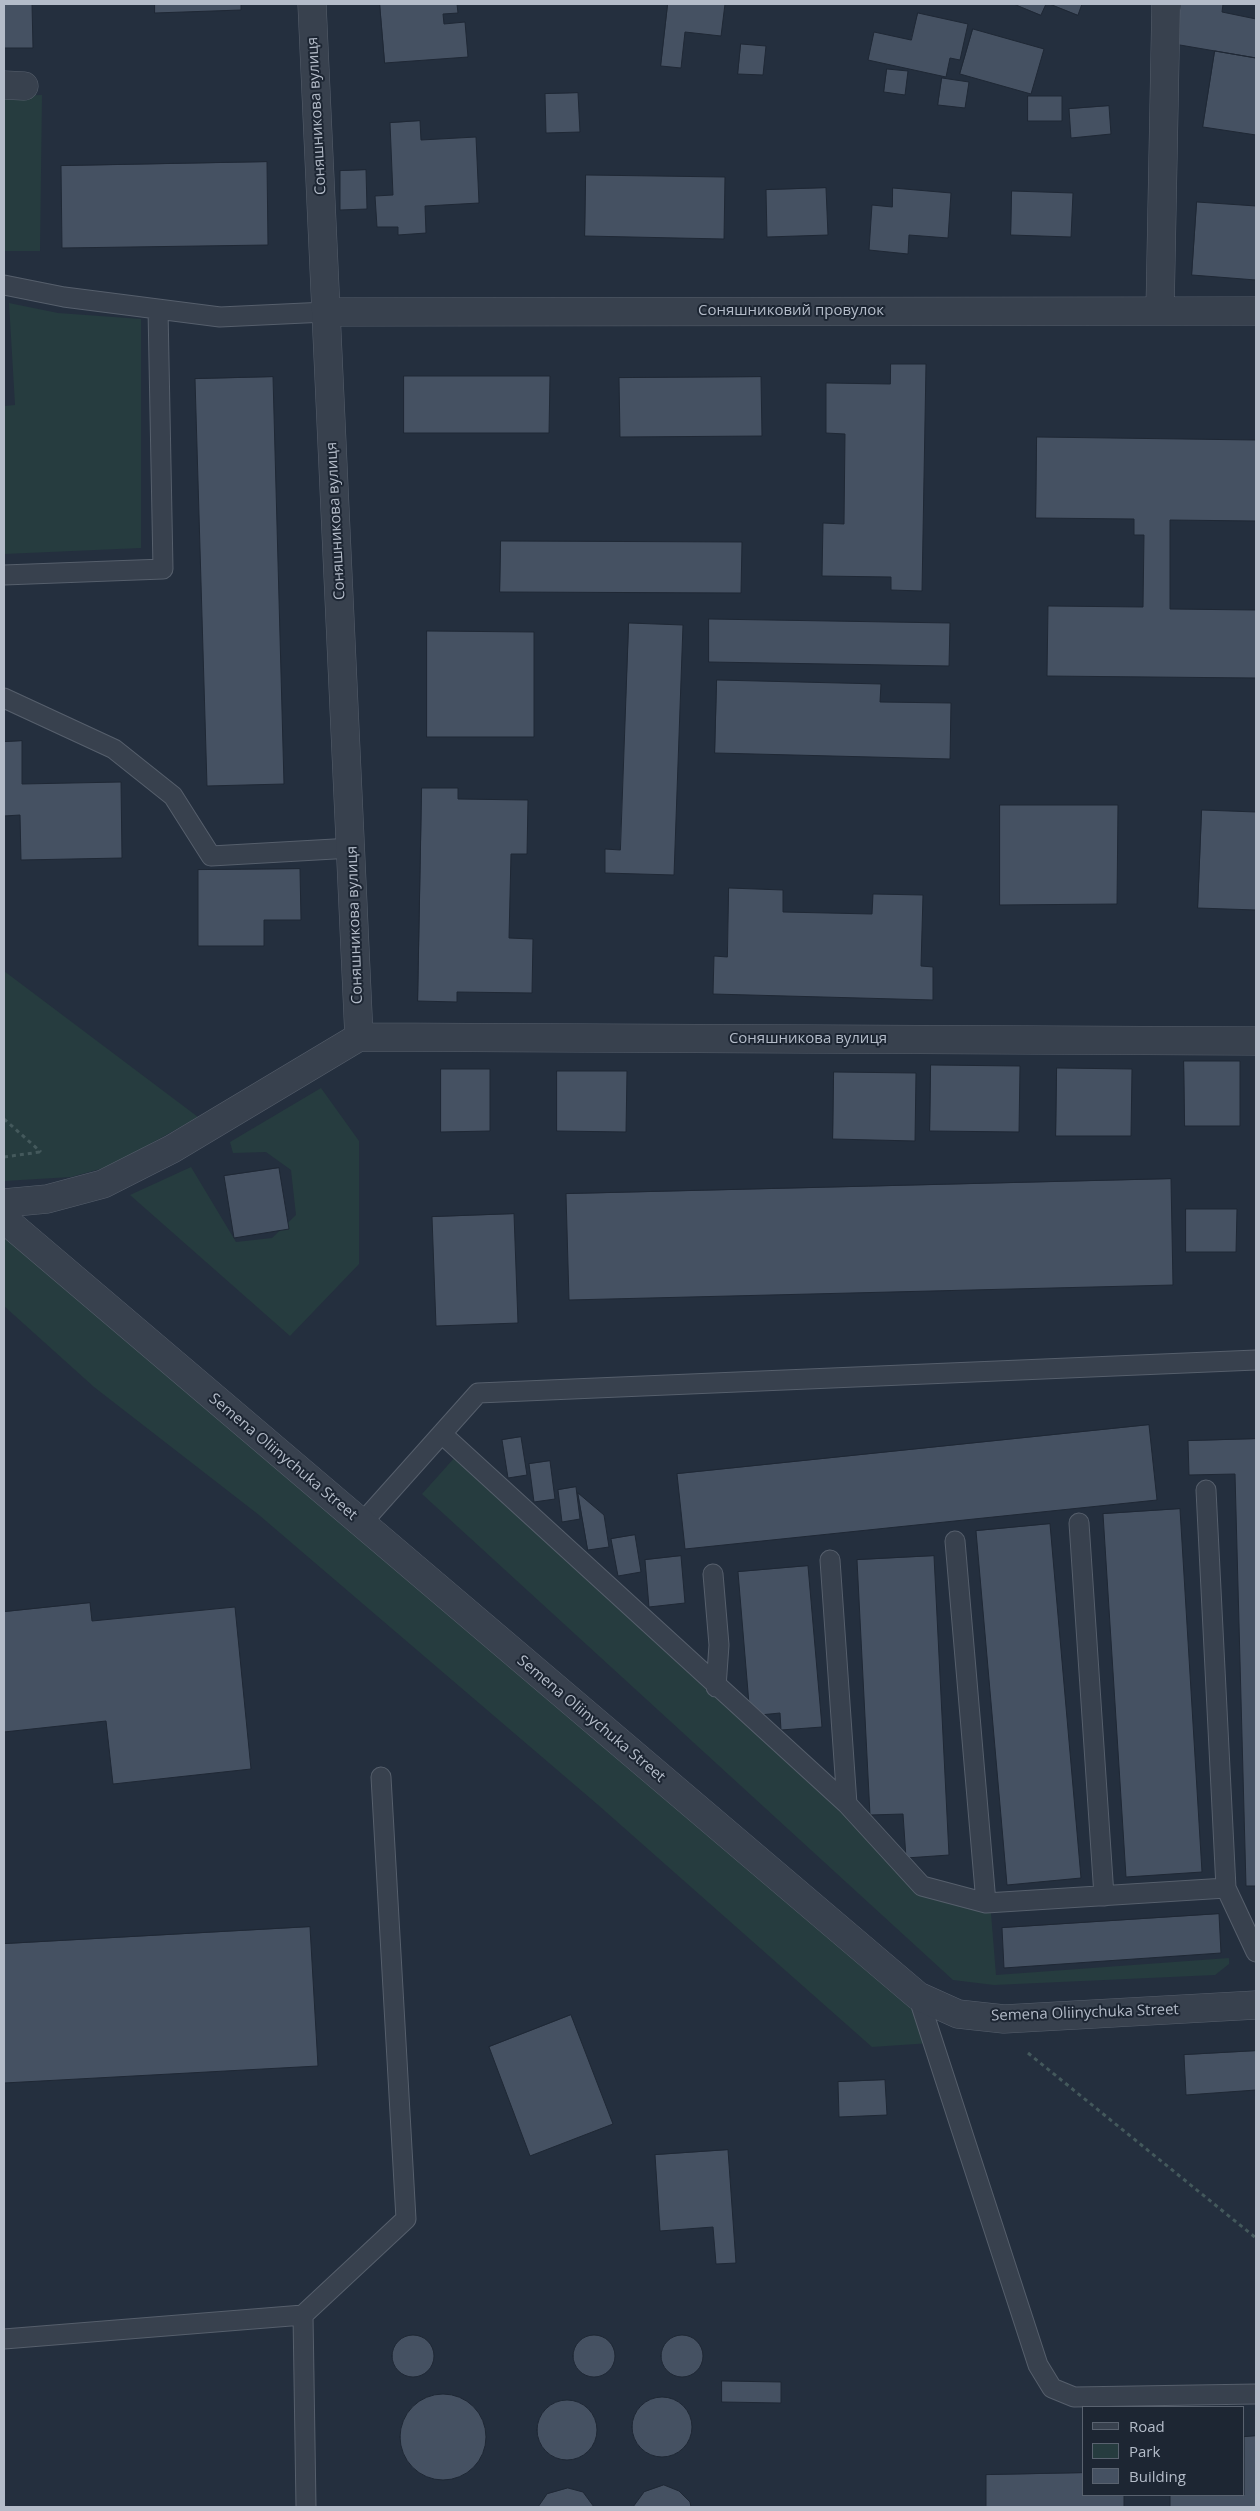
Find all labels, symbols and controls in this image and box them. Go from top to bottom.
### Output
street label: Соняшникова вулиця [304,37,330,195]
street label: Соняшниковий провулок [698,302,884,320]
street label: Соняшникова вулиця [323,442,349,600]
street label: Соняшникова вулиця [343,846,367,1004]
street label: Соняшникова вулиця [729,1030,887,1048]
street label: Semena Oliinychuka Street [205,1390,361,1524]
street label: Semena Oliinychuka Street [513,1652,669,1786]
street label: Semena Oliinychuka Street [991,2001,1179,2025]
legend [1082,2406,1245,2496]
text: Road [1129,2416,1165,2436]
text: Park [1129,2441,1160,2461]
text: Building [1129,2466,1186,2486]

